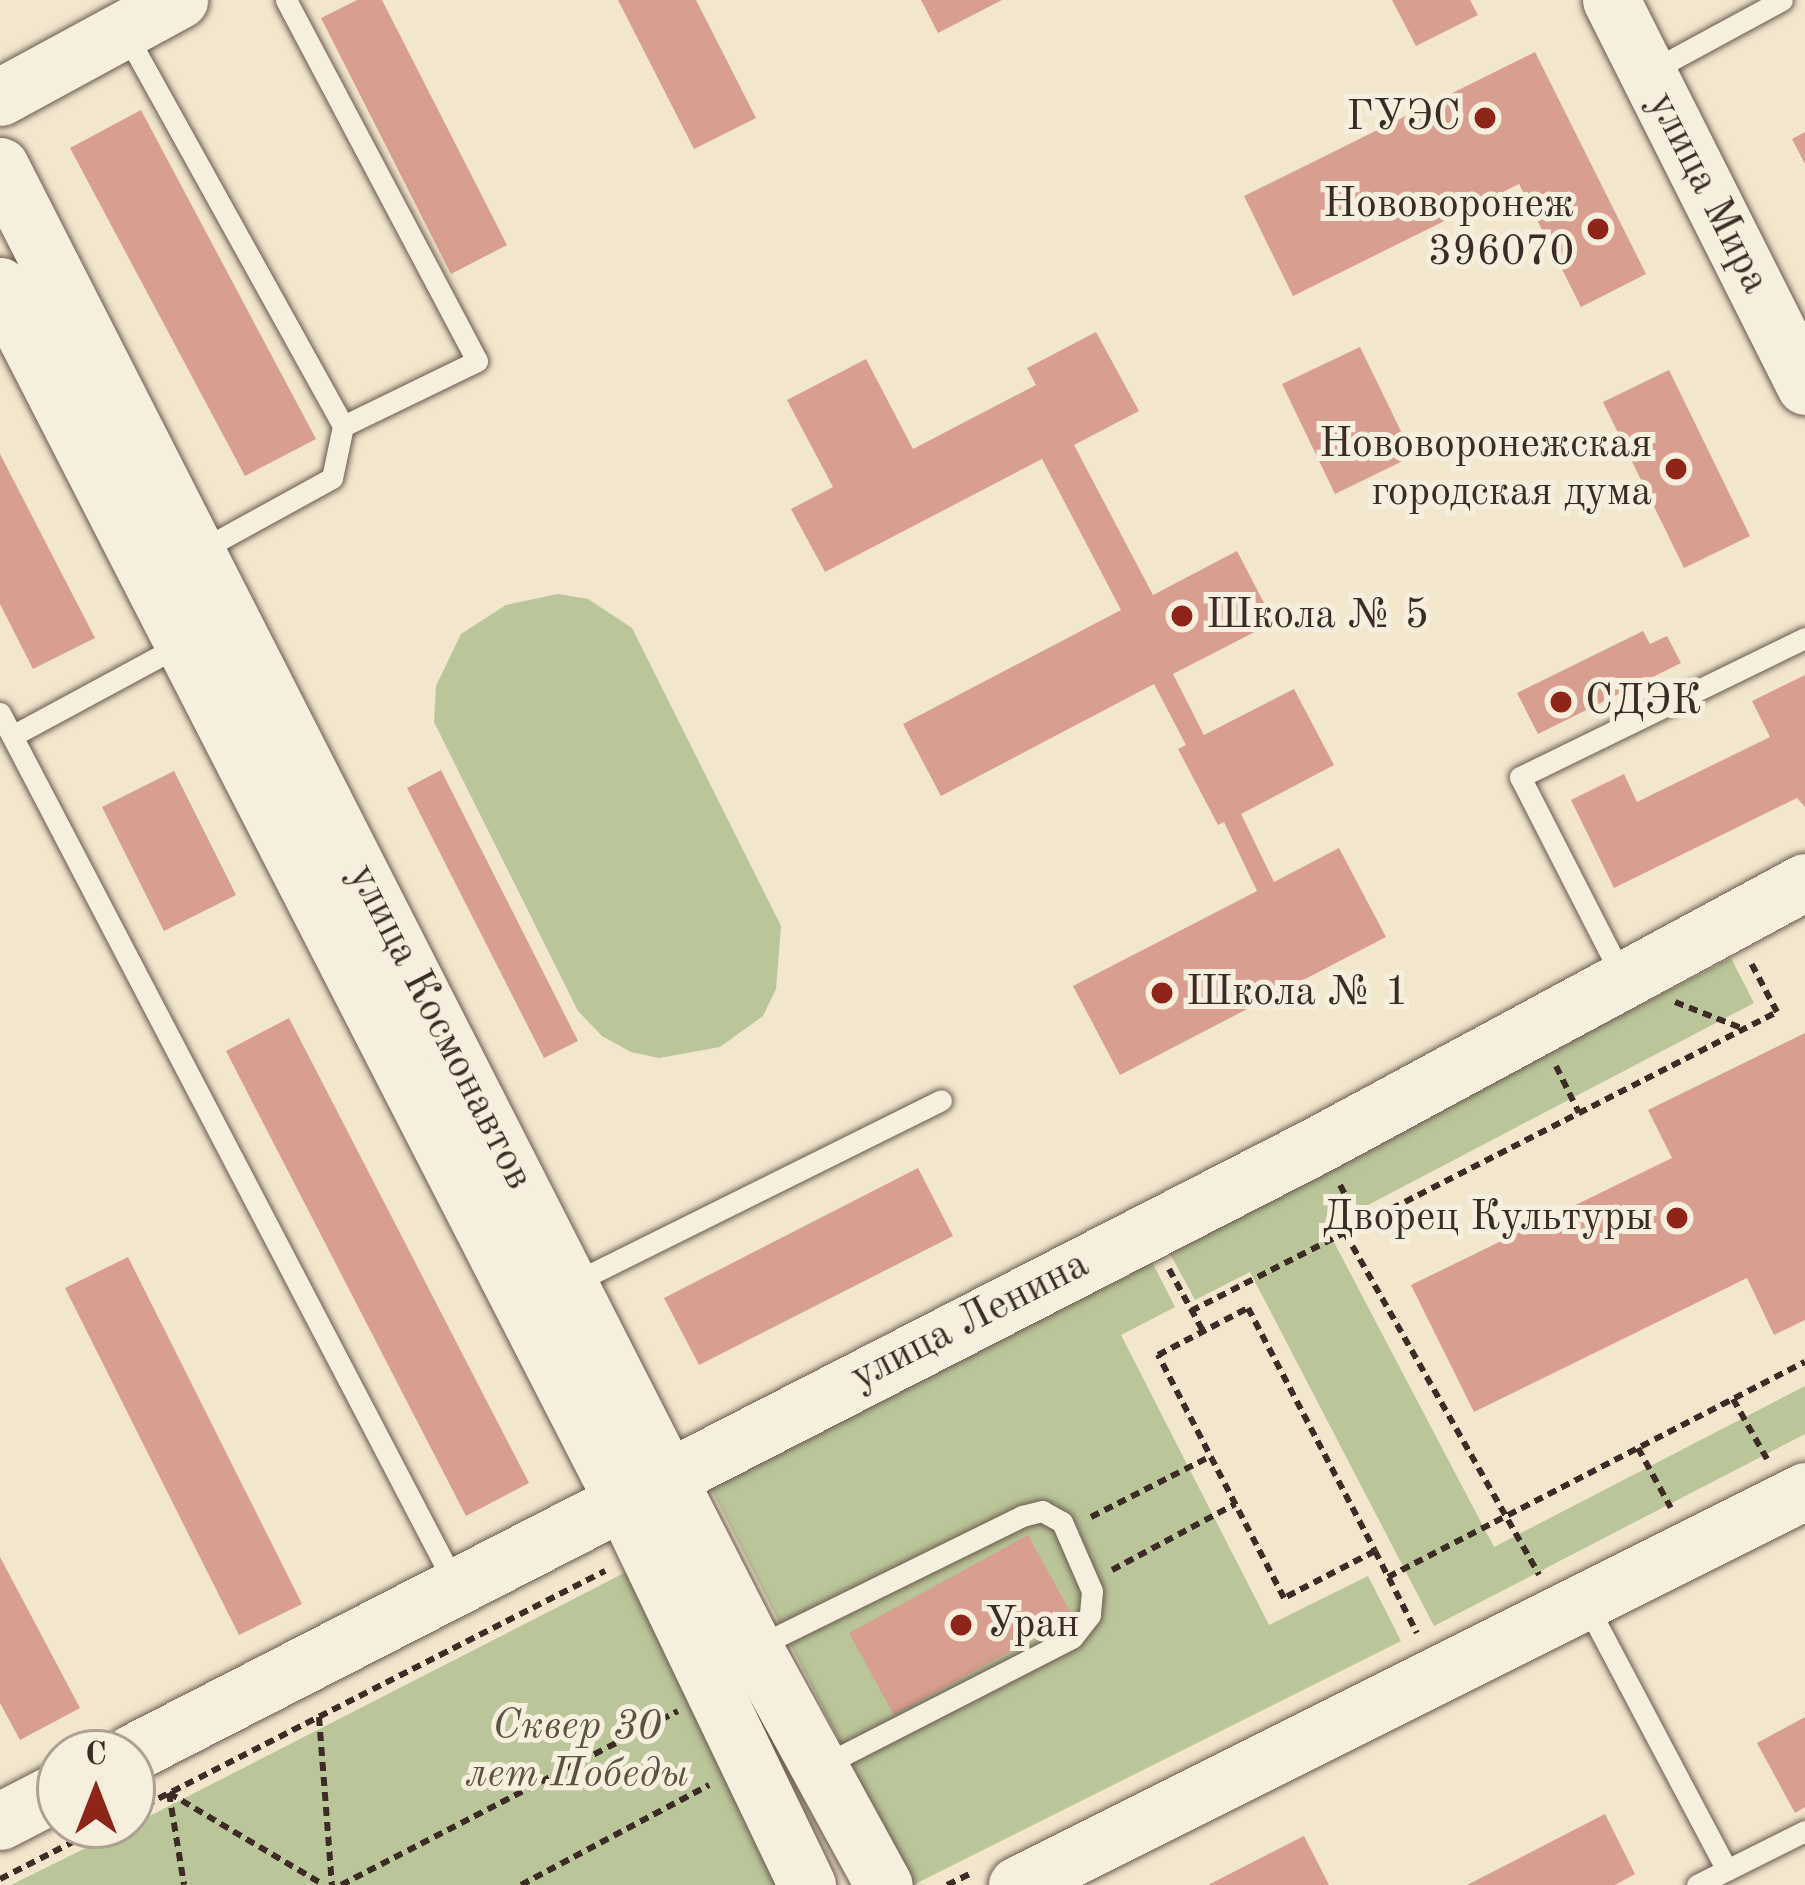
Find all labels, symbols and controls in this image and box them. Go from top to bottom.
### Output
street label: улица Мира [1636,84,1780,302]
place label: ГУЭС [1346,93,1461,143]
marker: ГУЭС [1472,105,1498,131]
place label: Нововоронеж 396070 [1323,180,1574,278]
marker: Нововоронеж 396070 [1585,216,1611,242]
place label: Нововоронежская городская дума [1319,420,1652,518]
marker: Нововоронежская городская дума [1663,456,1689,482]
place label: Школа № 5 [1206,591,1429,641]
marker: Школа № 5 [1169,603,1195,629]
place label: СДЭК [1585,677,1702,727]
marker: СДЭК [1548,689,1574,715]
street label: улица Космонавтов [336,856,544,1198]
place label: Школа № 1 [1186,968,1409,1018]
marker: Школа № 1 [1149,980,1175,1006]
place label: Дворец Культуры [1322,1193,1653,1243]
marker: Дворец Культуры [1664,1205,1690,1231]
street label: улица Ленина [842,1239,1098,1403]
place label: Уран [985,1600,1079,1650]
marker: Уран [948,1612,974,1638]
park label: Сквер 30 лет Победы [465,1702,689,1800]
north arrow [36,1729,156,1849]
text: С [85,1739,107,1772]

